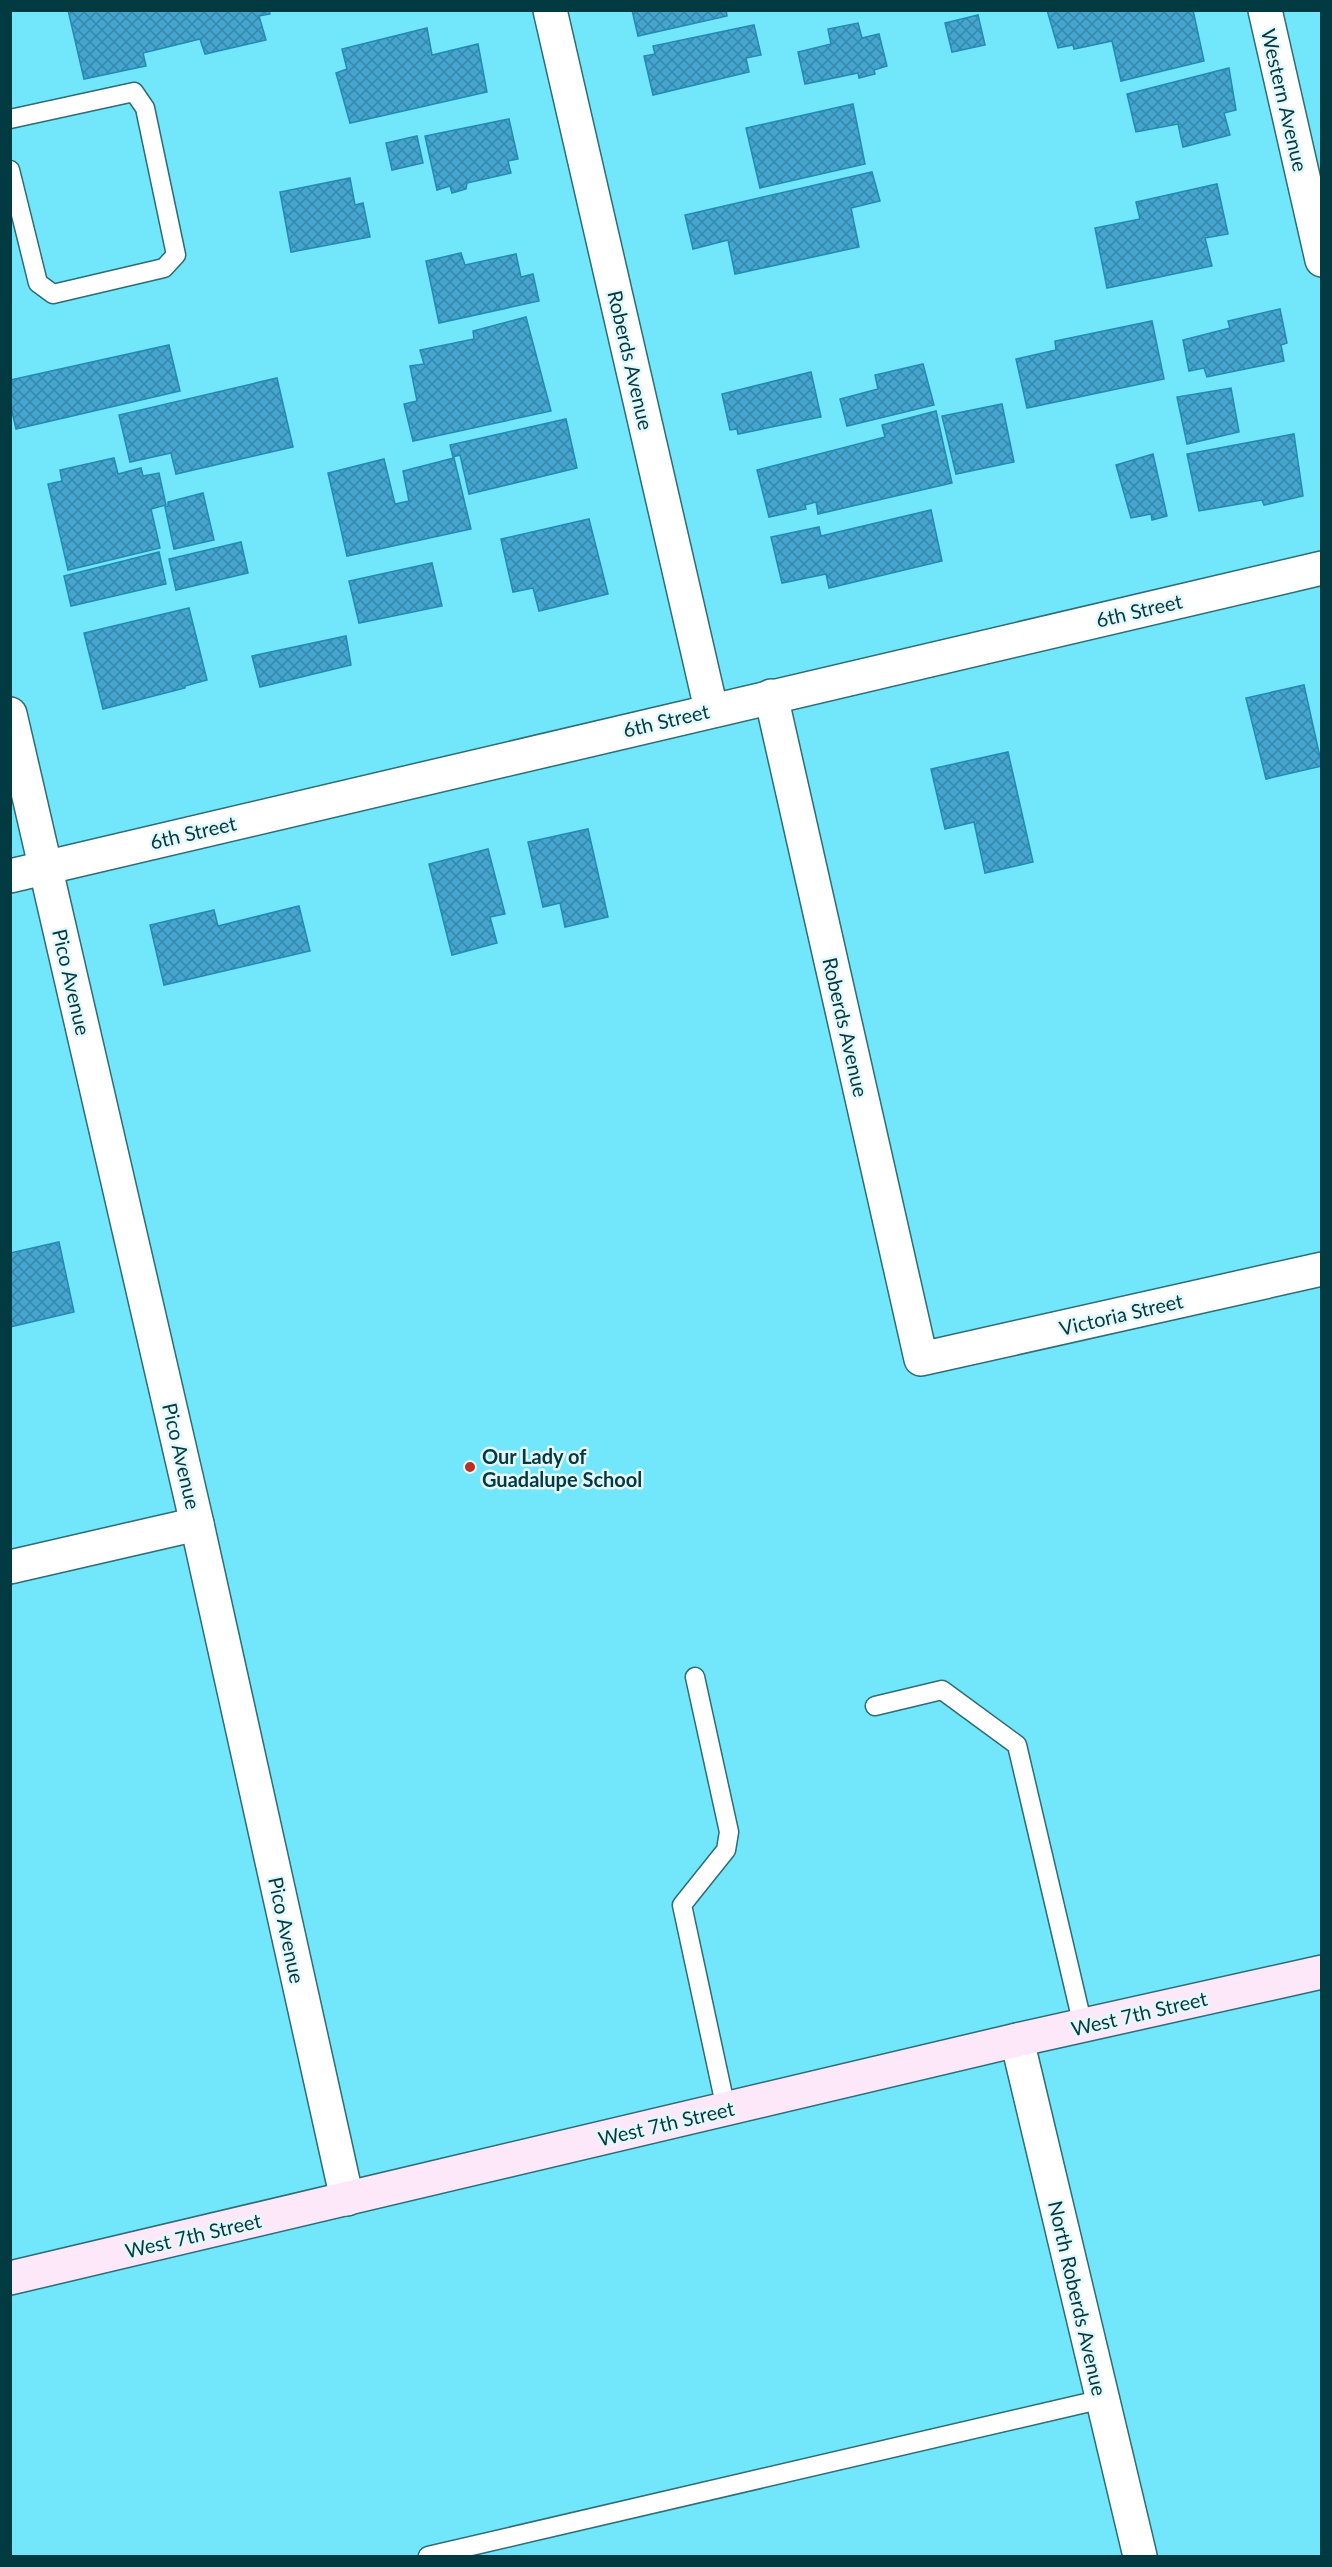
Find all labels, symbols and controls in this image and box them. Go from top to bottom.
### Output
street label: Western Avenue [1257,26,1313,174]
street label: Roberds Avenue [603,288,659,432]
street label: 6th Street [1094,588,1184,632]
street label: 6th Street [621,698,711,742]
street label: 6th Street [148,810,238,854]
street label: Pico Avenue [48,927,96,1037]
street label: Roberds Avenue [818,955,874,1099]
street label: Victoria Street [1057,1288,1185,1340]
street label: Pico Avenue [158,1401,206,1511]
place label: Our Lady of Guadalupe School [482,1444,642,1491]
marker: Our Lady of Guadalupe School [463,1460,477,1474]
street label: Pico Avenue [264,1875,310,1985]
street label: West 7th Street [1069,1986,1209,2040]
street label: West 7th Street [596,2096,736,2150]
street label: North Roberds Avenue [1044,2198,1112,2398]
street label: West 7th Street [123,2208,263,2262]

